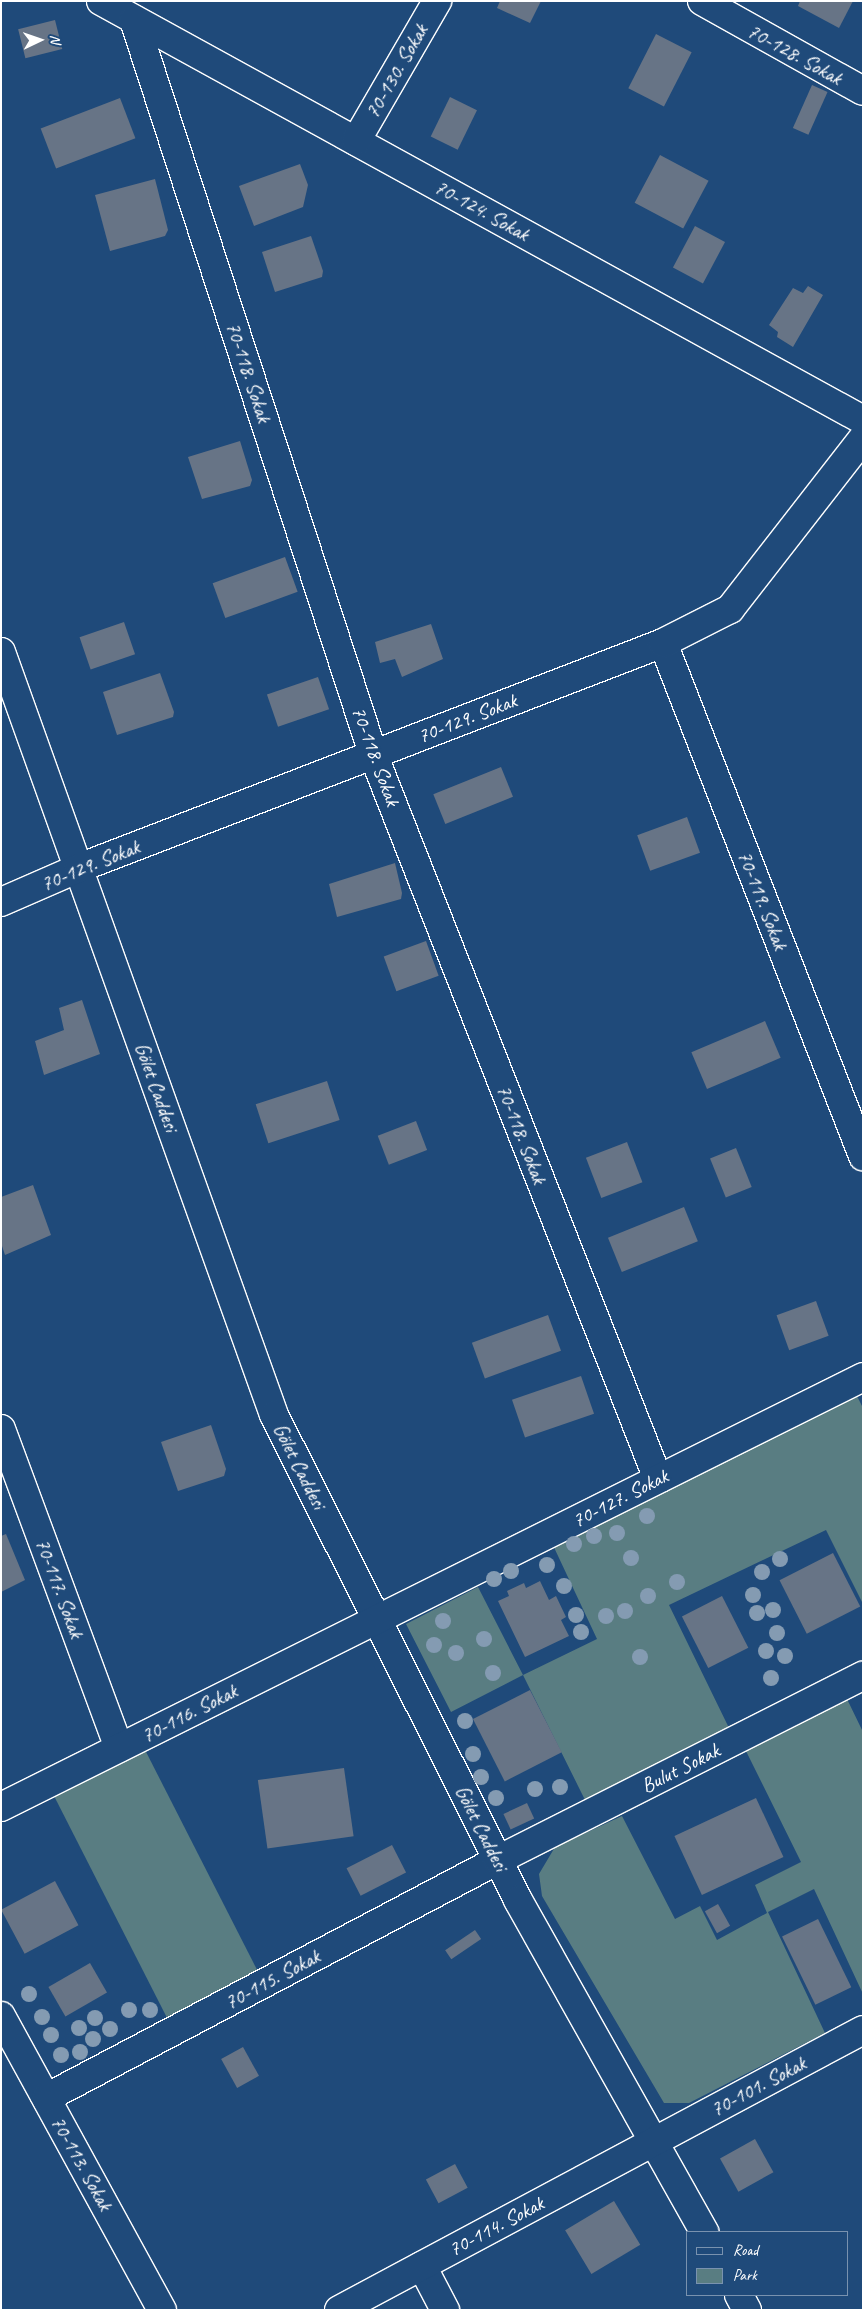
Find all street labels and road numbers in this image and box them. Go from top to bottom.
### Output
street label: 70-128. Sokak [743,18,847,90]
street label: 70-130. Sokak [359,19,433,123]
street label: 70-124. Sokak [430,174,534,246]
street label: 70-118. Sokak [221,318,277,426]
street label: 70-129. Sokak [414,688,520,748]
street label: 70-118. Sokak [346,703,406,809]
street label: 70-129. Sokak [37,834,143,896]
street label: 70-119. Sokak [733,847,793,953]
street label: Gölet Caddesi [129,1039,185,1135]
street label: 70-118. Sokak [492,1081,552,1187]
street label: Gölet Caddesi [268,1419,332,1513]
street label: 70-127. Sokak [568,1463,672,1533]
street label: 70-117. Sokak [30,1535,90,1641]
street label: 70-116. Sokak [137,1678,241,1748]
street label: Bulut Sokak [637,1738,723,1798]
street label: Gölet Caddesi [450,1781,514,1875]
street label: 70-115. Sokak [220,1943,324,2015]
street label: 70-101. Sokak [706,2050,810,2122]
street label: 70-113. Sokak [46,2111,118,2215]
street label: 70-114. Sokak [444,2190,548,2262]

